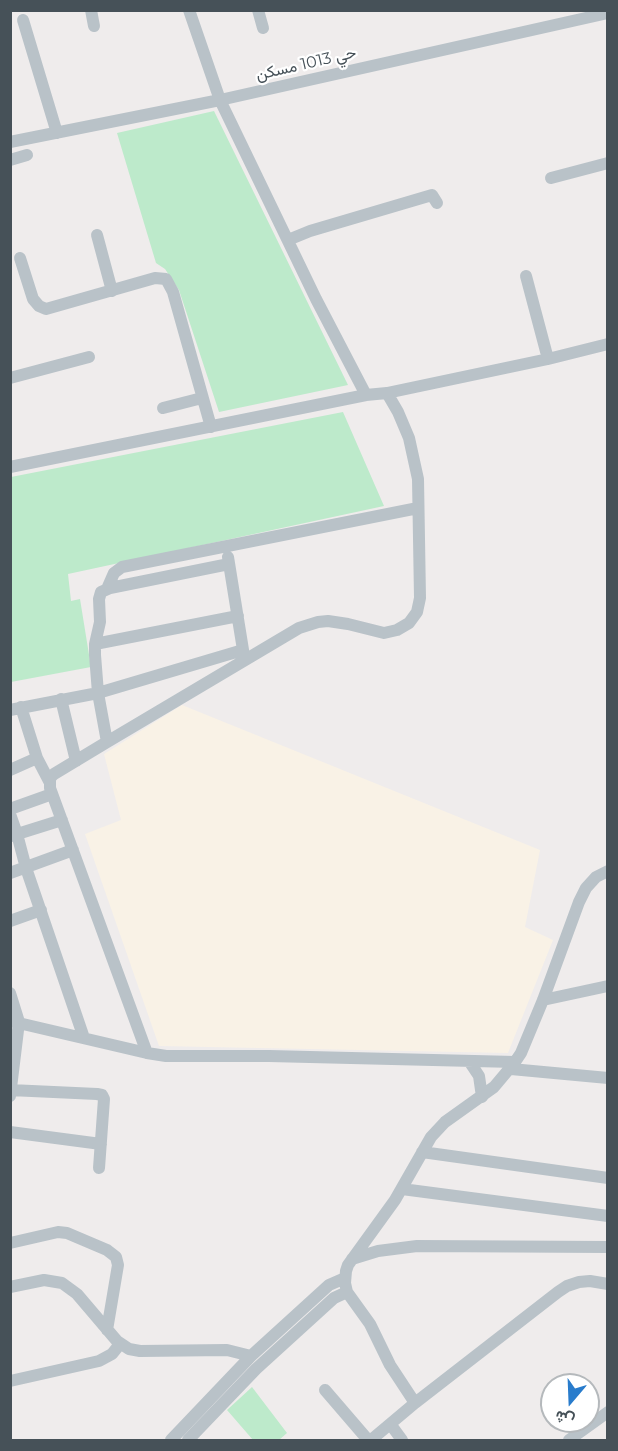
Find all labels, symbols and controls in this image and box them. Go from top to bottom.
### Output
street label: حي 1013 مسكن [254,43,358,85]
north arrow [540,1373,600,1433]
text: ش [552,1406,577,1431]

